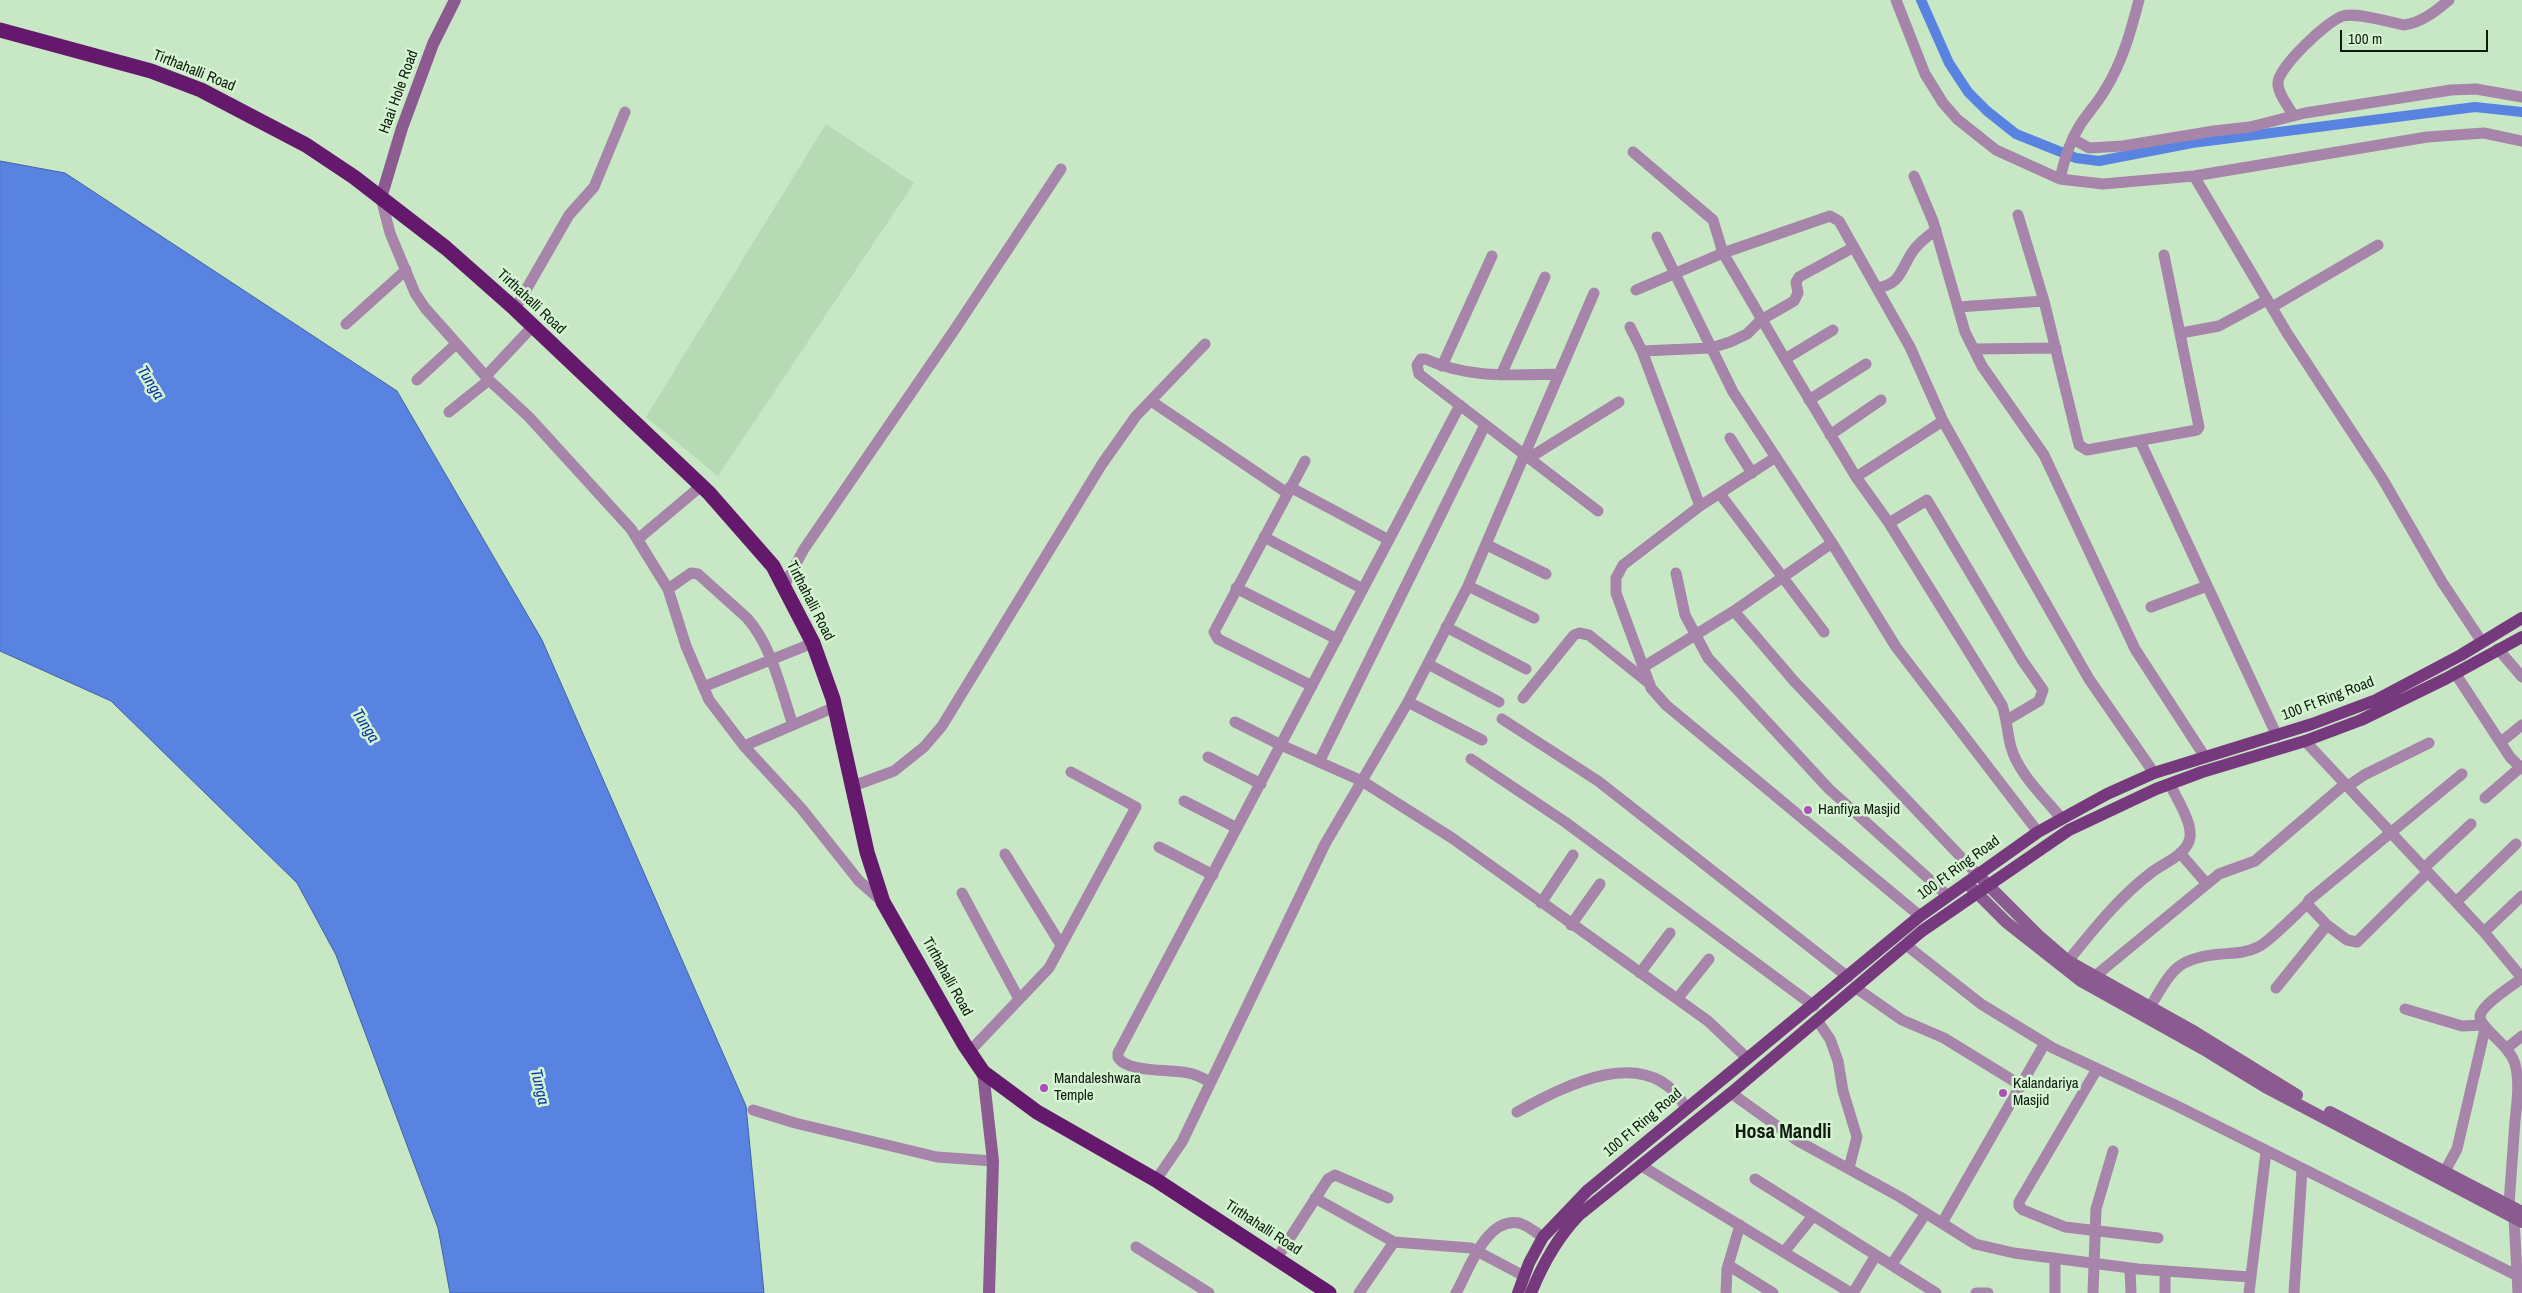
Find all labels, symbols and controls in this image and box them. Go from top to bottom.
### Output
scale bar [2342,20,2490,52]
text: 100 m [2348,28,2382,49]
street label: Tirthahalli Road [150,46,238,96]
street label: Haai Hole Road [376,48,422,136]
street label: Tirthahalli Road [493,266,569,338]
water label: Tunga [132,363,168,403]
street label: Tirthahalli Road [782,558,838,644]
street label: 100 Ft Ring Road [2279,673,2377,725]
water label: Tunga [347,706,383,746]
place label: Hanfiya Masjid [1818,801,1900,819]
marker: Hanfiya Masjid [1802,804,1814,816]
street label: 100 Ft Ring Road [1914,832,2004,904]
street label: Tirthahalli Road [918,934,976,1020]
water label: Tunga [526,1067,552,1107]
place label: Mandaleshwara Temple [1054,1070,1141,1105]
place label: Kalandariya Masjid [2013,1075,2079,1110]
marker: Mandaleshwara Temple [1038,1082,1050,1094]
street label: 100 Ft Ring Road [1600,1085,1686,1161]
marker: Kalandariya Masjid [1997,1087,2009,1099]
district label: Hosa Mandli [1735,1121,1831,1145]
street label: Tirthahalli Road [1222,1197,1304,1259]

